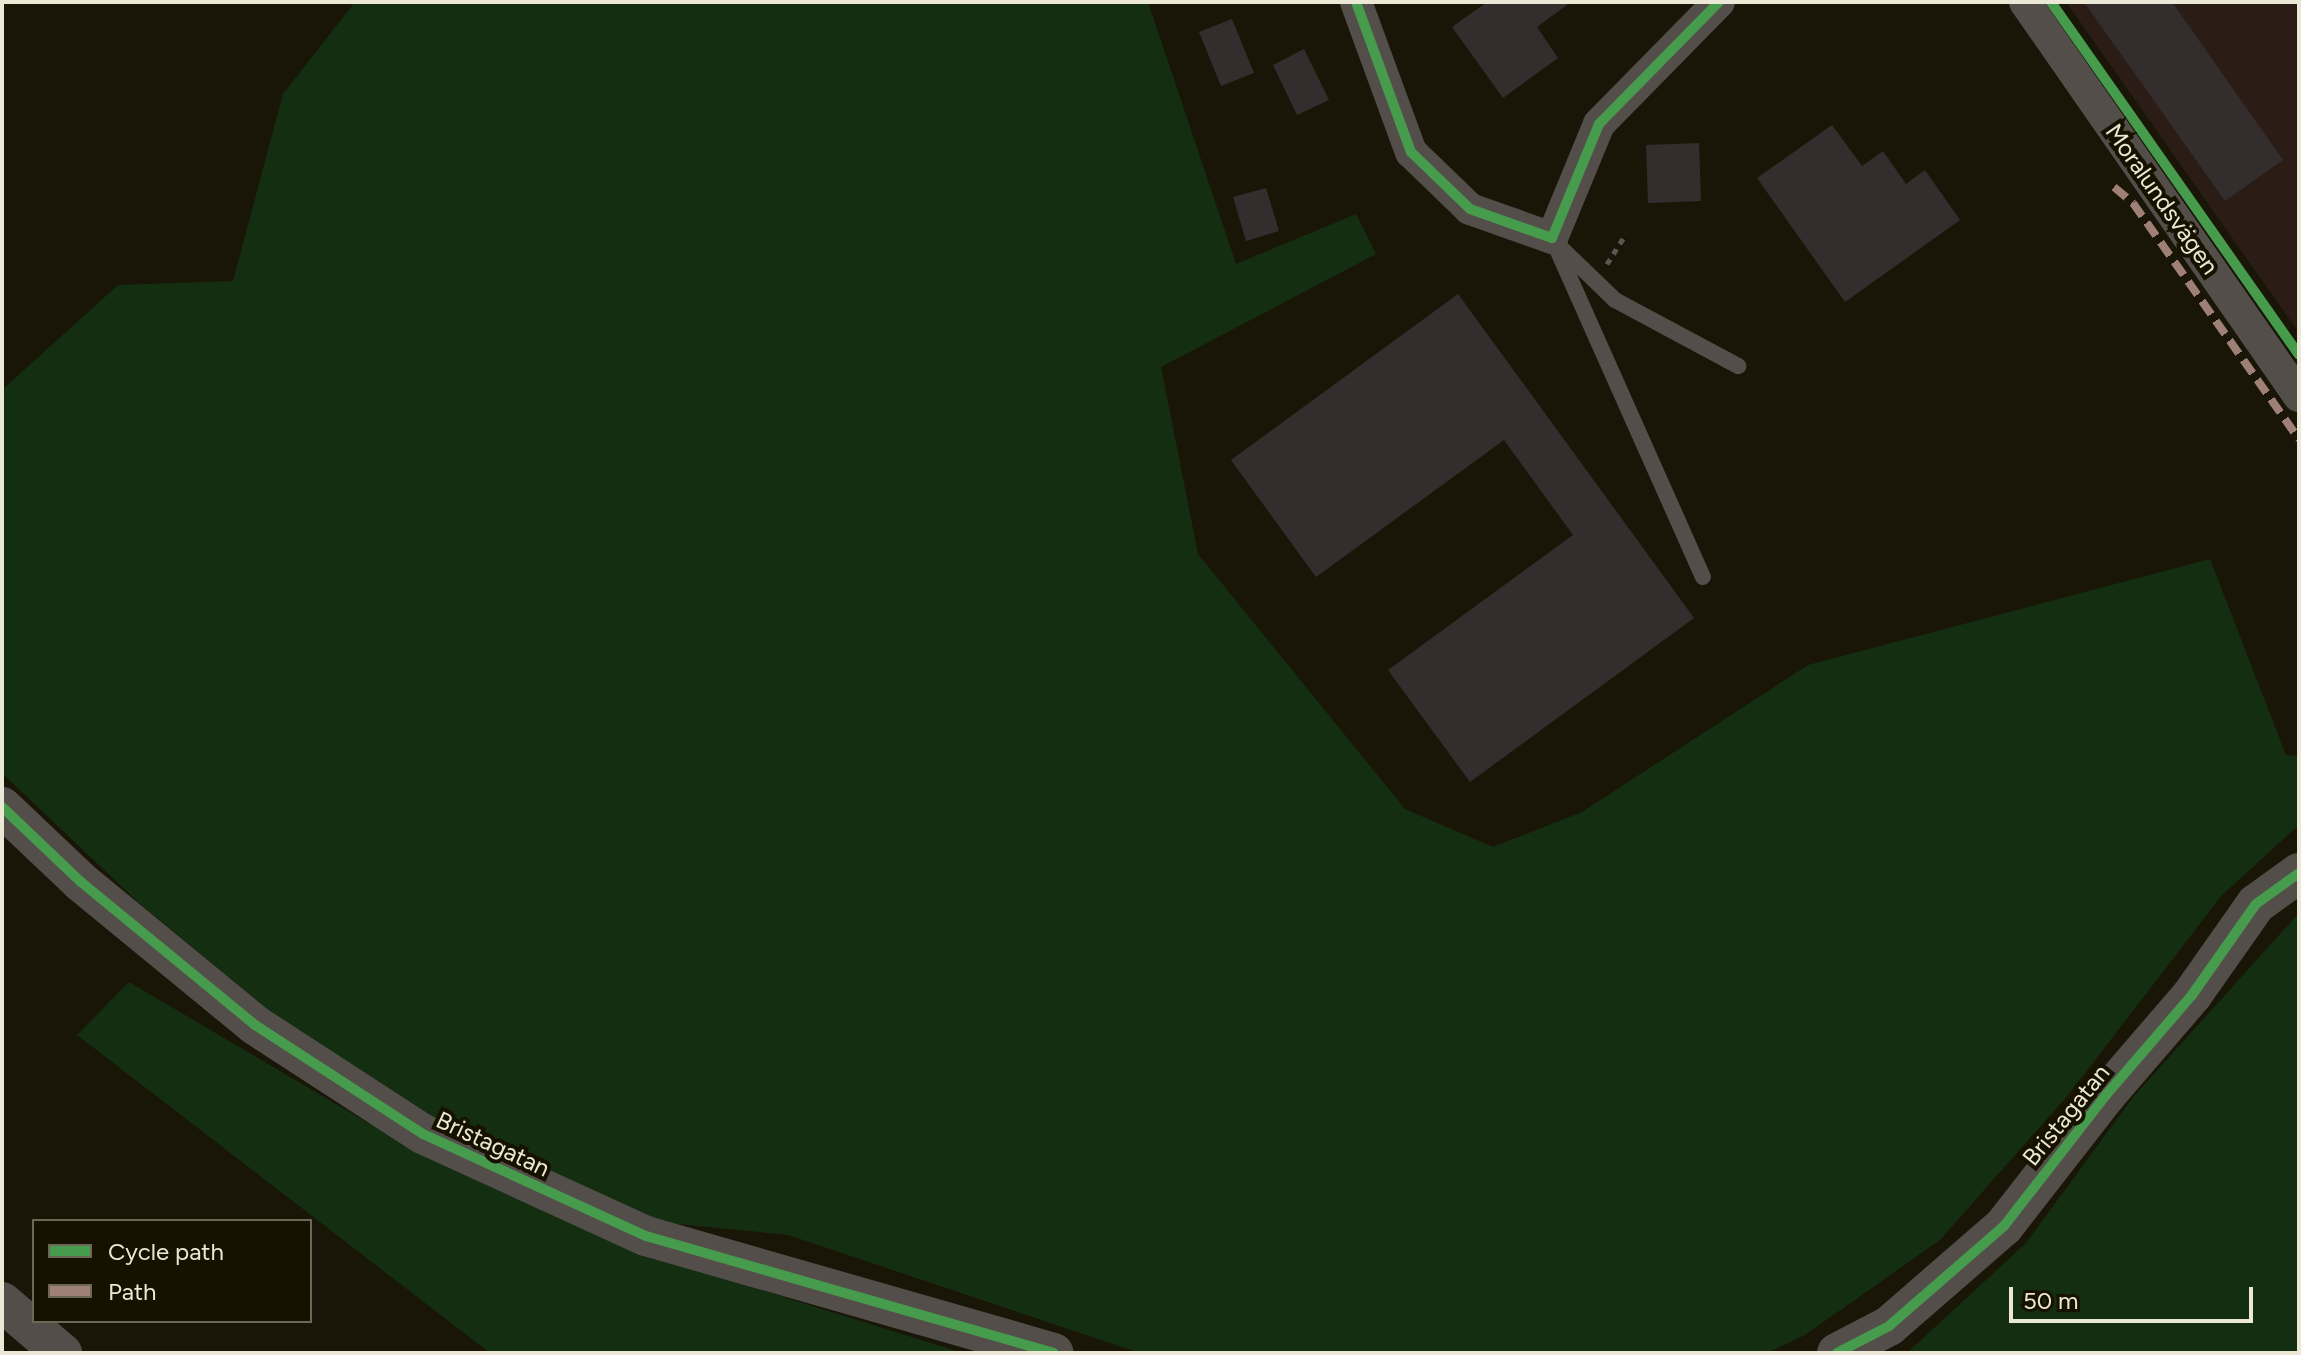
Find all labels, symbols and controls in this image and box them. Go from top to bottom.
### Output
street label: Moralundsvägen [2099,118,2225,280]
street label: Bristagatan [2016,1059,2116,1171]
street label: Bristagatan [432,1105,554,1183]
legend [32,1219,312,1323]
text: Cycle path [108,1237,224,1266]
scale bar [2013,1271,2257,1321]
text: Path [108,1277,156,1306]
text: 50 m [2023,1286,2079,1315]

